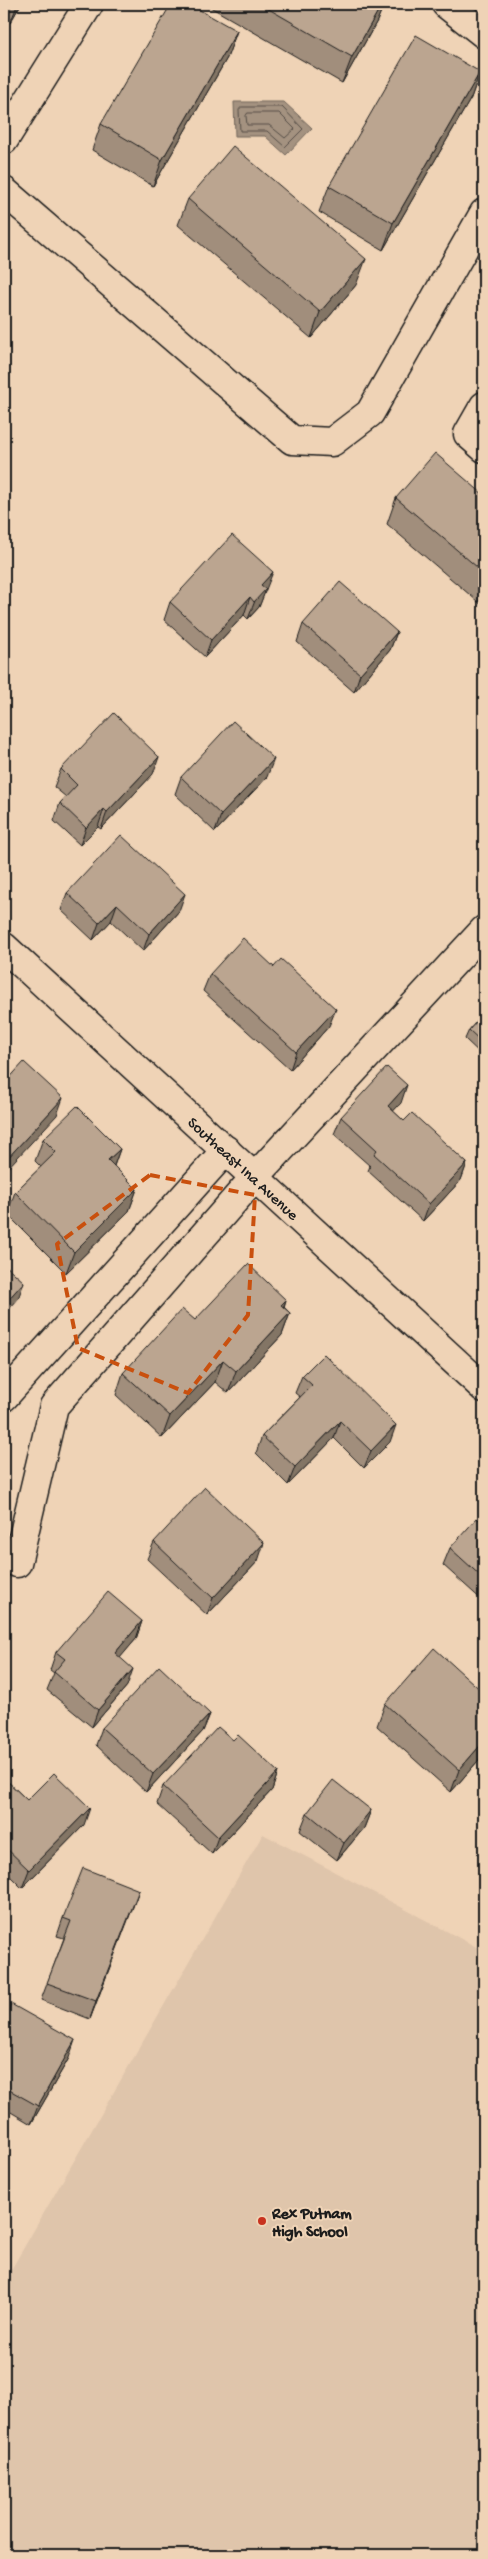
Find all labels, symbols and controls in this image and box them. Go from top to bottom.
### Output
street label: Southeast Ina Avenue [182,1114,302,1226]
place label: Rex Putnam High School [271,2206,352,2243]
marker: Rex Putnam High School [256,2215,268,2227]

